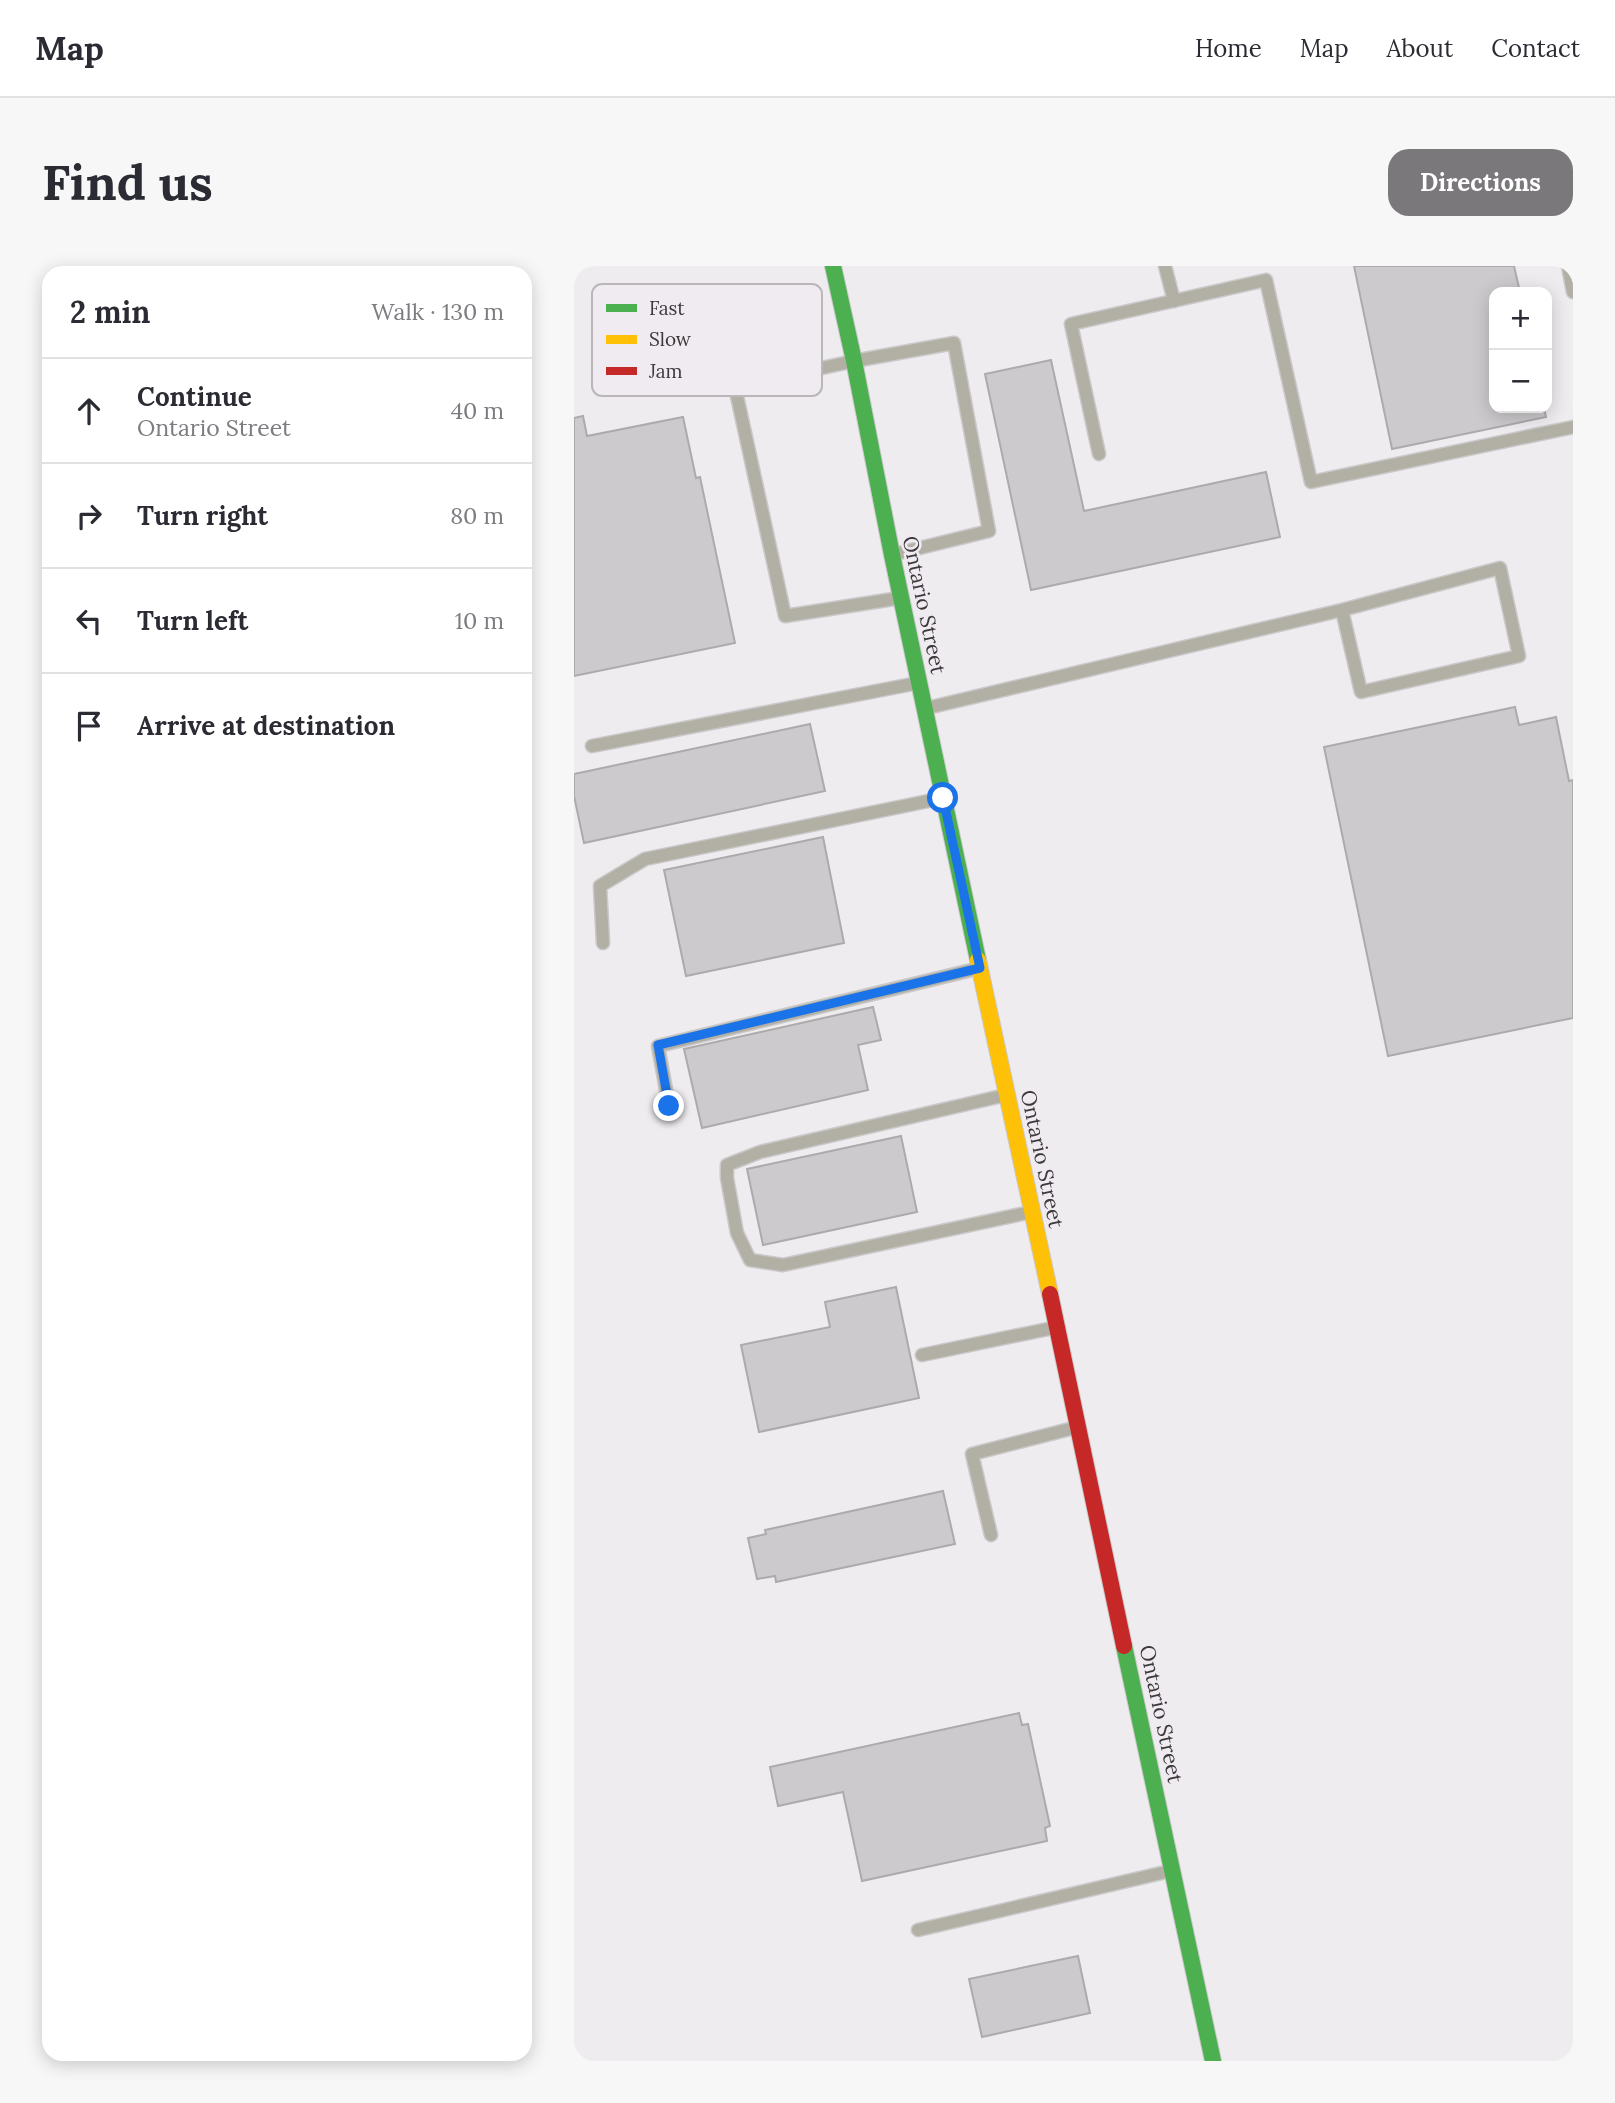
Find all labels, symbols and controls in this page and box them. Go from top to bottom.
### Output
text: Map [35,27,104,69]
text: Home [1195,33,1262,64]
text: Map [1300,33,1349,64]
text: About [1387,33,1453,64]
text: Contact [1491,33,1580,64]
button: Directions [1388,149,1573,216]
text: Find us [42,151,213,213]
legend [592,284,822,396]
map controls [1489,287,1552,413]
button: + [1489,287,1552,350]
text: 2 min [70,293,150,331]
text: Fast [649,296,685,320]
text: Walk · 130 m [372,297,504,326]
text: Slow [649,327,692,351]
button: − [1489,350,1552,413]
text: Jam [648,359,683,383]
text: Continue [137,380,252,413]
icon: ahead [70,392,108,430]
text: 40 m [451,396,504,425]
text: Ontario Street [137,413,291,442]
icon: right [70,497,108,535]
text: Turn right [137,499,268,532]
text: 80 m [450,501,504,530]
street label: Ontario Street [897,533,952,677]
icon: left [70,602,108,640]
text: Turn left [137,604,248,637]
text: 10 m [455,606,504,635]
icon: arrive [70,707,108,745]
text: Arrive at destination [137,709,395,742]
route start [927,782,958,813]
street label: Ontario Street [1015,1087,1070,1231]
route end [653,1090,684,1121]
street label: Ontario Street [1134,1642,1189,1786]

